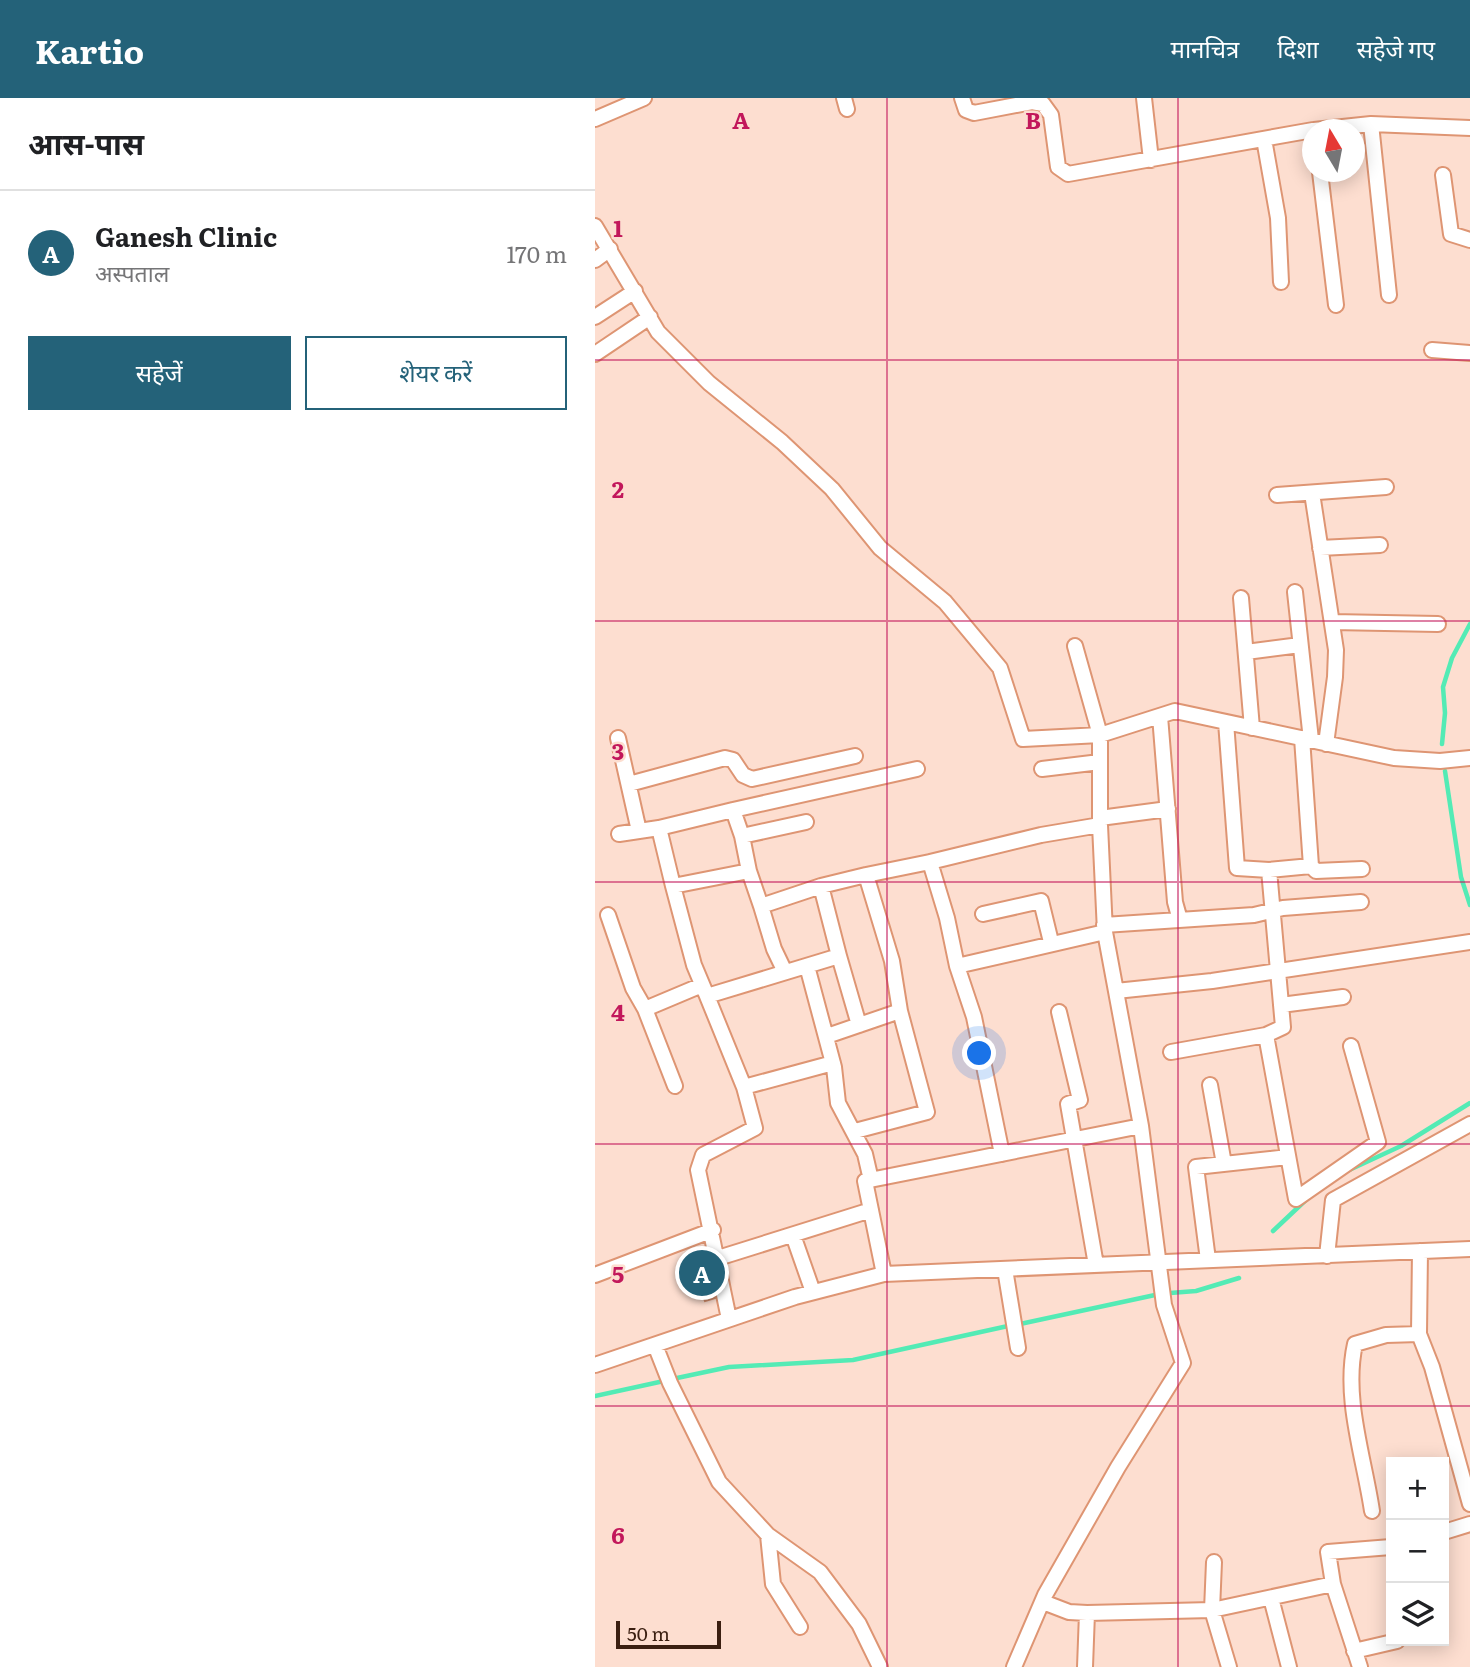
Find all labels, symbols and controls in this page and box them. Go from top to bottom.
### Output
text: Kartio [35,25,144,74]
text: मानचित्र [1171,30,1239,65]
text: दिशा [1277,30,1319,65]
text: सहेजे गए [1357,30,1435,65]
text: A [732,102,750,136]
text: B [1025,102,1041,136]
north arrow [1302,119,1365,182]
text: आस-पास [28,120,144,164]
text: 1 [613,210,623,244]
text: Ganesh Clinic [95,216,277,255]
text: A [42,236,60,270]
text: 170 m [506,236,567,270]
text: अस्पताल [95,255,169,289]
button: सहेजें [28,336,291,410]
button: शेयर करें [305,336,567,410]
text: 2 [612,471,624,505]
text: 3 [612,733,624,767]
text: 4 [611,994,625,1028]
your location [962,1036,996,1070]
pin: A [679,1247,725,1299]
text: 5 [612,1256,624,1290]
map controls [1386,1457,1449,1646]
button: + [1386,1457,1449,1520]
text: 6 [611,1517,625,1551]
button: − [1386,1520,1449,1583]
button: layers [1386,1583,1449,1646]
scale bar [616,1618,721,1650]
text: 50 m [627,1619,670,1647]

